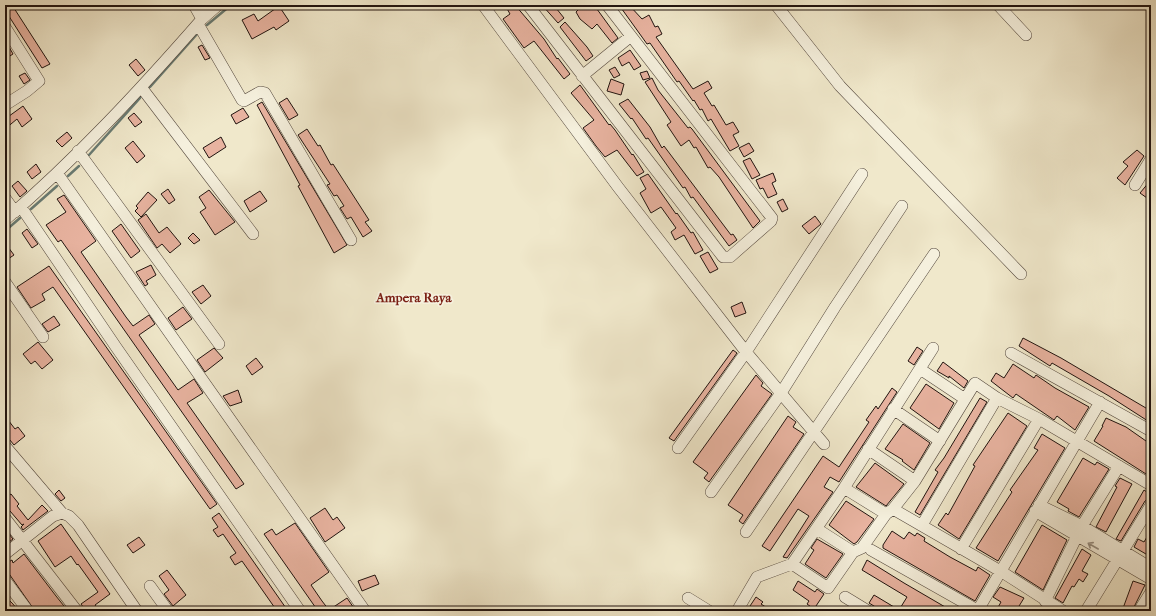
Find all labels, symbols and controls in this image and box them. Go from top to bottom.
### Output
district label: Ampera Raya [375,290,453,306]
one-way arrow [1087,542,1099,550]

